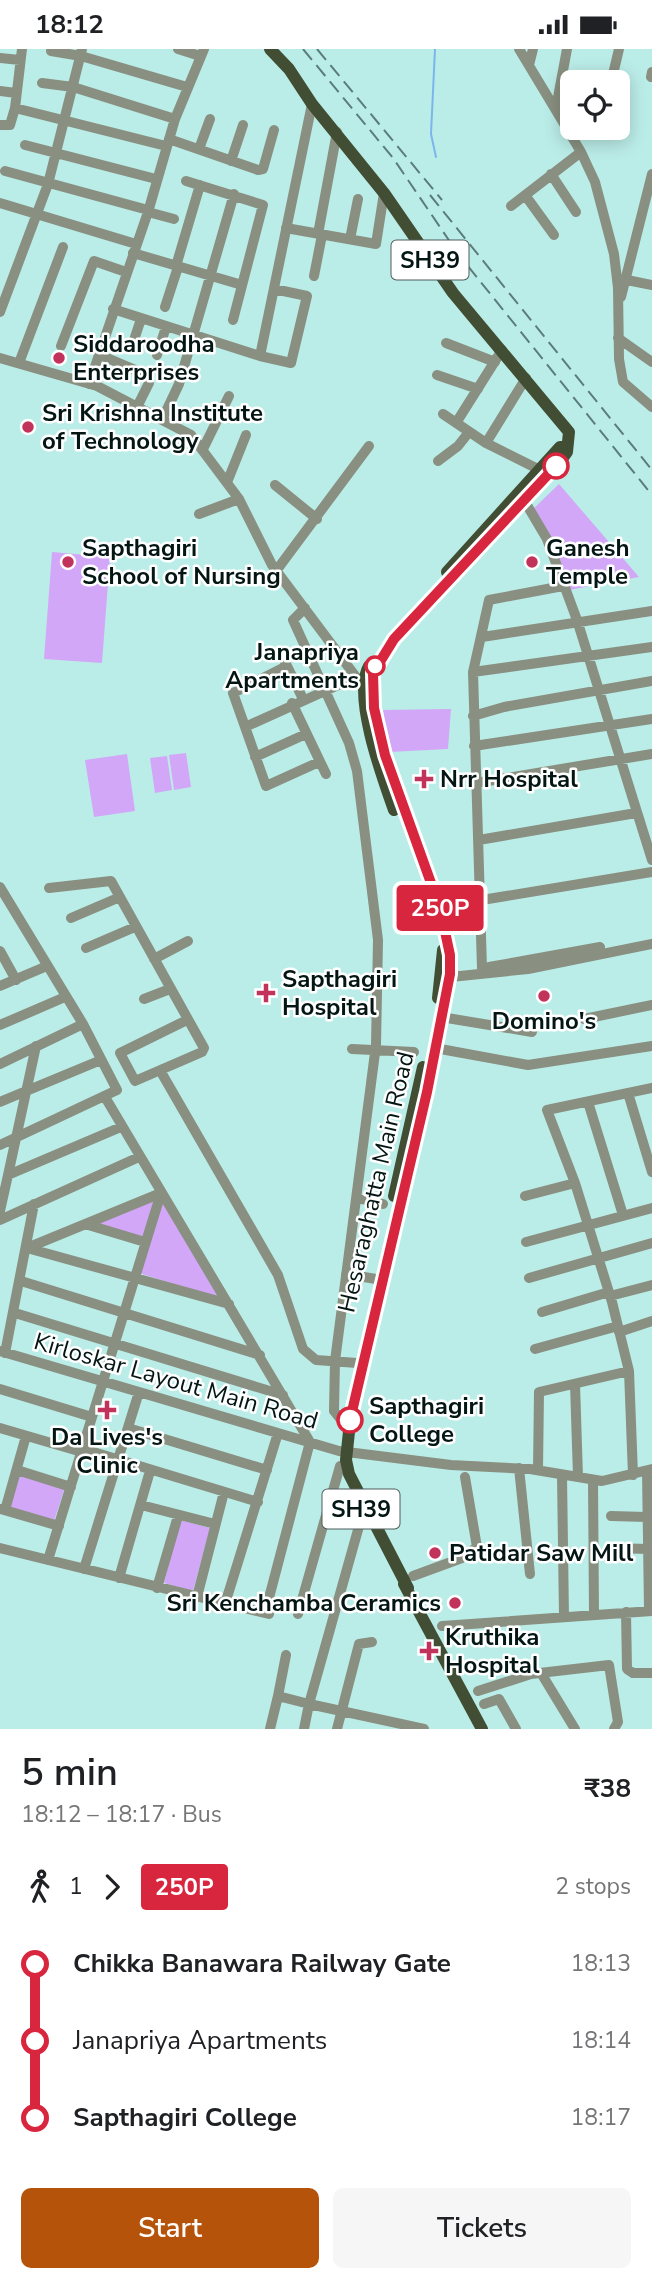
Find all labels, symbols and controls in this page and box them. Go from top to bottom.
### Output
text: 18:12 [35,7,104,42]
map controls [560,70,630,140]
button: locate [560,70,630,140]
road number: SH39 [392,241,468,279]
place label: Siddaroodha Enterprises [73,328,215,388]
marker: Siddaroodha Enterprises [51,350,67,366]
place label: Sri Krishna Institute of Technology [42,397,263,457]
marker: Sri Krishna Institute of Technology [20,419,36,435]
unlabelled marker [543,453,569,479]
place label: Sapthagiri School of Nursing [82,532,281,592]
place label: Ganesh Temple [546,532,630,592]
marker: Sapthagiri School of Nursing [60,554,76,570]
marker: Ganesh Temple [524,554,540,570]
place label: Janapriya Apartments [225,636,359,696]
marker: Janapriya Apartments [365,656,385,676]
place label: Nrr Hospital [440,763,578,795]
marker: Nrr Hospital [414,769,434,789]
line badge: 250P [391,885,489,931]
text: 250P [411,892,469,924]
place label: Sapthagiri Hospital [282,963,397,1023]
marker: Sapthagiri Hospital [256,983,276,1003]
marker: Domino's [536,988,552,1004]
place label: Domino's [492,1005,596,1037]
street label: Hesaraghatta Main Road [330,1048,422,1316]
street label: Kirloskar Layout Main Road [30,1325,322,1437]
place label: Sapthagiri College [369,1390,484,1450]
marker: Da Lives's Clinic [97,1400,117,1420]
marker: Sapthagiri College [337,1407,363,1433]
place label: Da Lives's Clinic [51,1421,163,1481]
road number: SH39 [322,1490,400,1529]
place label: Patidar Saw Mill [449,1537,634,1569]
marker: Patidar Saw Mill [427,1545,443,1561]
place label: Sri Kenchamba Ceramics [167,1587,441,1619]
marker: Sri Kenchamba Ceramics [447,1595,463,1611]
place label: Kruthika Hospital [445,1621,540,1681]
marker: Kruthika Hospital [419,1641,439,1661]
text: 5 min [21,1747,118,1798]
text: ₹38 [584,1771,631,1806]
text: 18:12 – 18:17 · Bus [21,1799,222,1830]
icon: walk [21,1868,59,1906]
icon: forward [93,1868,131,1906]
text: 1 [69,1871,83,1902]
text: 250P [155,1871,214,1903]
text: 2 stops [555,1871,631,1902]
text: Chikka Banawara Railway Gate [73,1946,451,1981]
text: 18:13 [571,1948,631,1979]
text: Janapriya Apartments [73,2023,327,2058]
text: 18:14 [571,2025,631,2056]
text: Sapthagiri College [73,2100,297,2135]
text: 18:17 [571,2102,631,2133]
button: Start [21,2188,319,2268]
button: Tickets [333,2188,631,2268]

